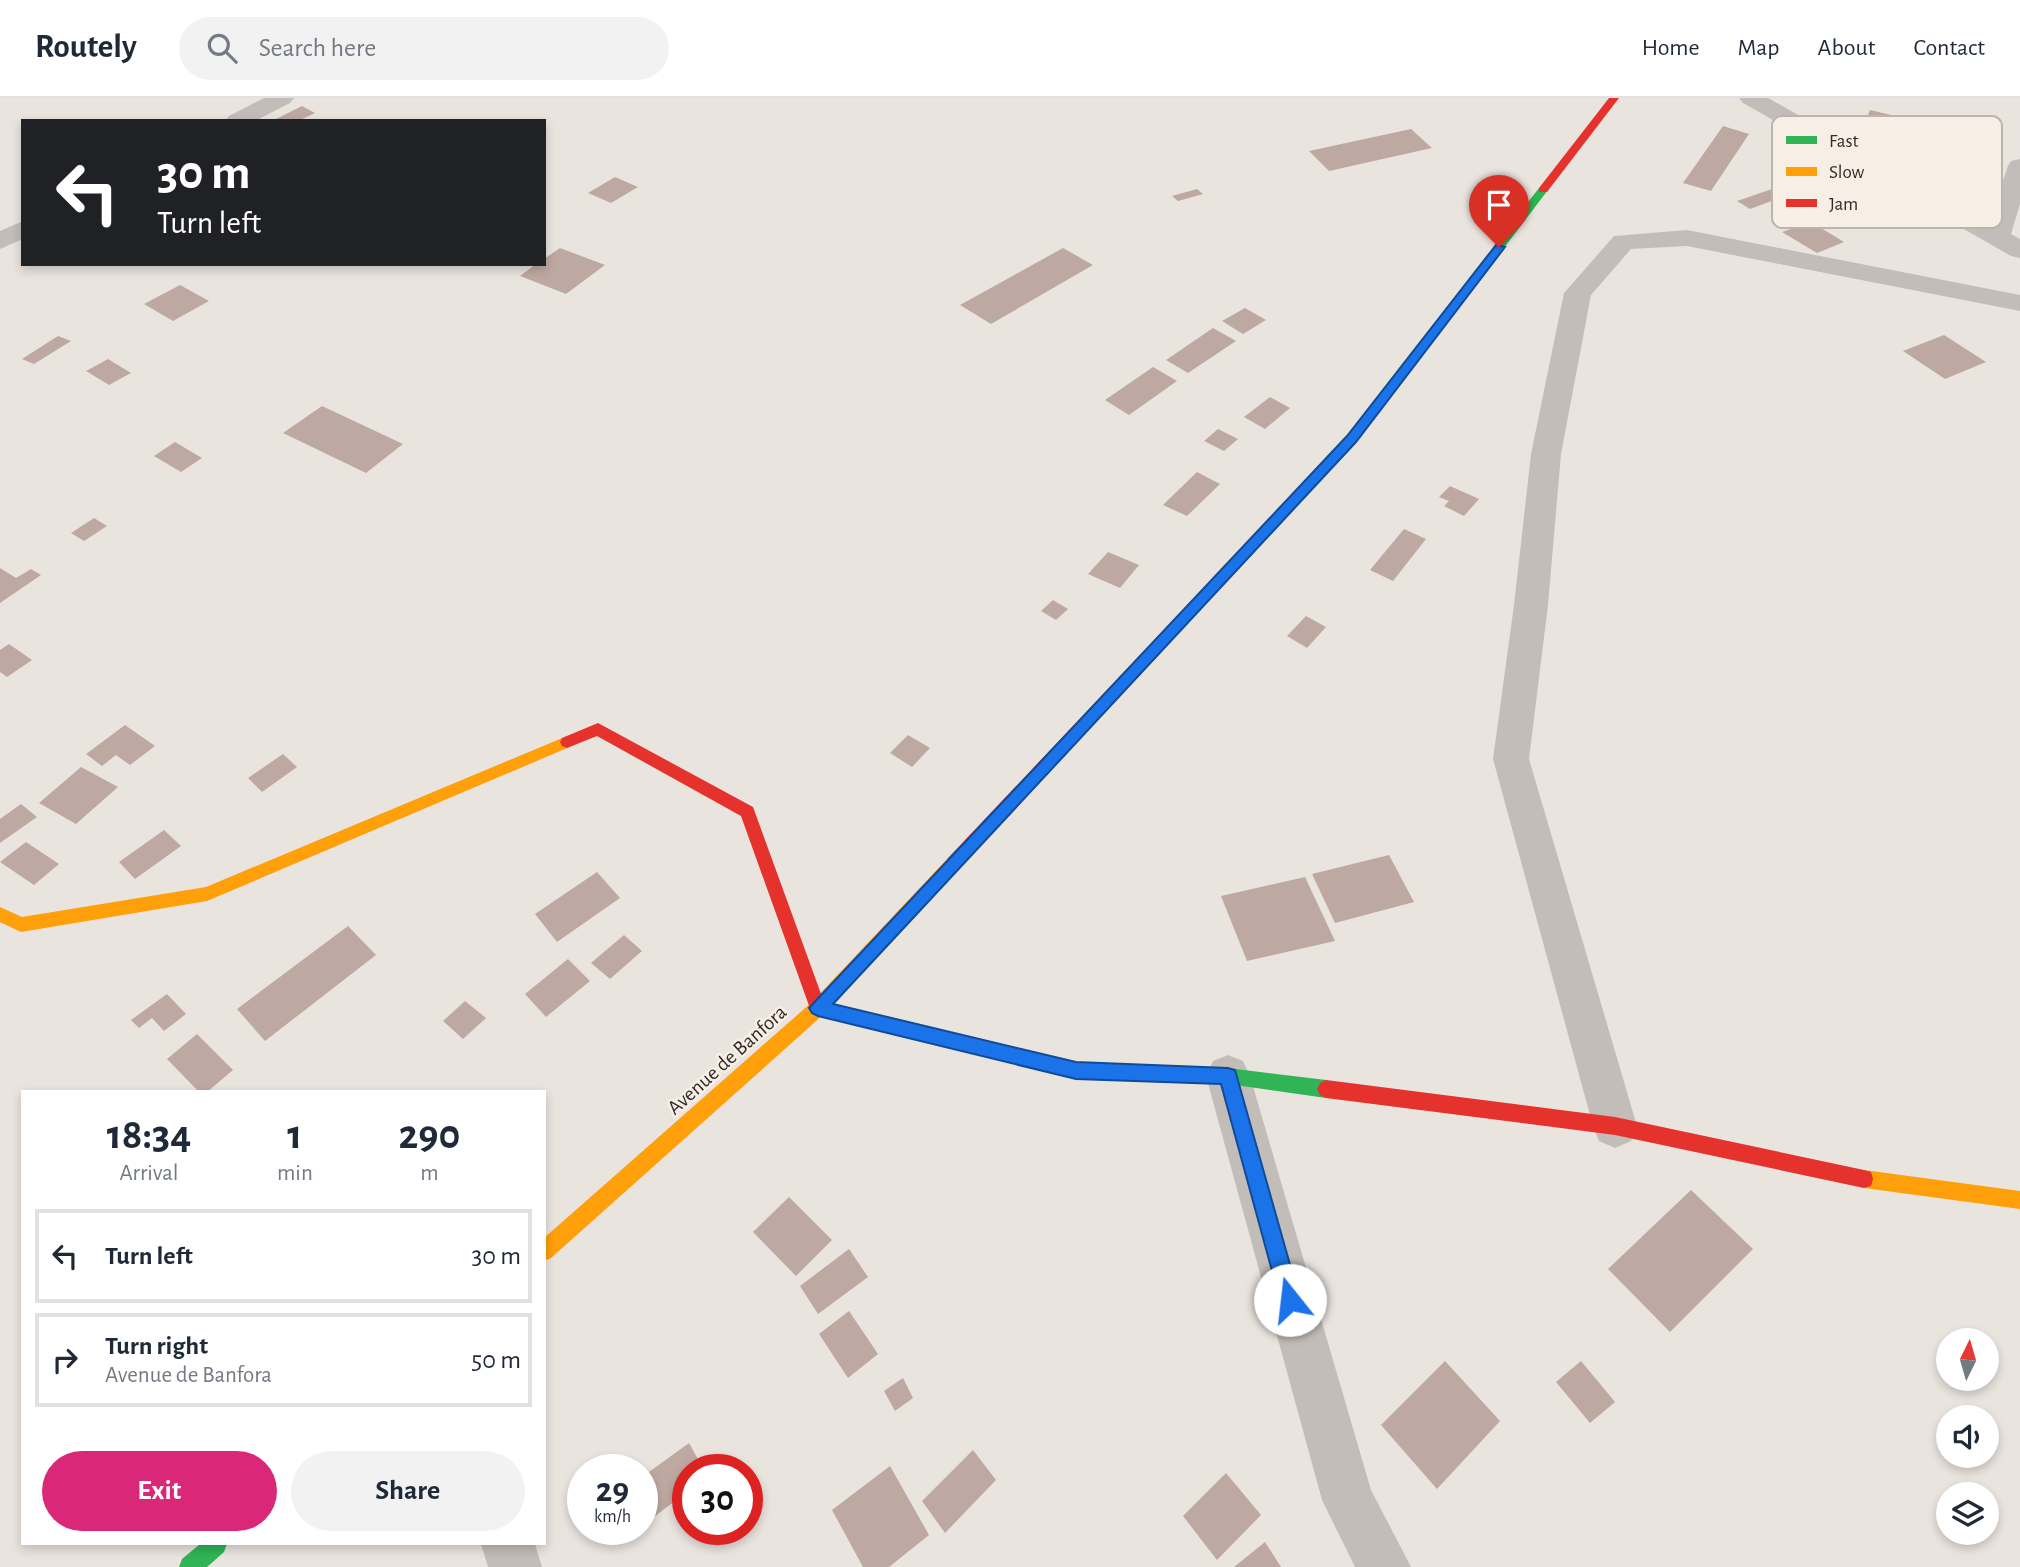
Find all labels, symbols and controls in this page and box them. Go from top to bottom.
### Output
search box [179,17,669,80]
icon: search [203,29,241,67]
text: Routely [35,31,137,64]
text: Search here [259,35,376,61]
text: Home [1642,36,1700,60]
text: Map [1738,36,1780,60]
text: About [1818,36,1875,60]
text: Contact [1913,36,1985,60]
legend [1772,116,2002,228]
text: Fast [1829,132,1859,151]
icon: left [42,147,133,238]
text: 30 m [157,149,251,198]
text: Slow [1829,163,1865,182]
pin [1469,175,1529,247]
icon: arrive [1480,186,1518,224]
text: Jam [1829,195,1858,214]
text: Turn left [157,207,261,239]
street label: Avenue de Banfora [663,1001,791,1119]
text: 18:34 [107,1114,191,1156]
text: 1 [287,1114,302,1156]
text: 290 [398,1114,460,1156]
text: Arrival [119,1162,179,1185]
text: min [277,1162,313,1185]
text: m [420,1162,439,1185]
icon: left [46,1237,84,1275]
text: Turn left [105,1243,193,1269]
text: 30 m [471,1243,521,1269]
position arrow [1253,1263,1327,1337]
north arrow [1936,1328,1998,1391]
map controls [1936,1328,1999,1545]
text: Turn right [105,1333,208,1359]
icon: right [46,1341,84,1379]
text: 50 m [471,1347,521,1373]
text: Avenue de Banfora [105,1364,272,1387]
button: sound [1936,1405,1999,1468]
button: Exit [42,1451,277,1531]
button: Share [291,1451,525,1531]
speed limit sign: 30 [672,1454,763,1545]
text: 29 [596,1473,629,1508]
button: layers [1936,1482,1999,1545]
text: km/h [594,1508,631,1526]

